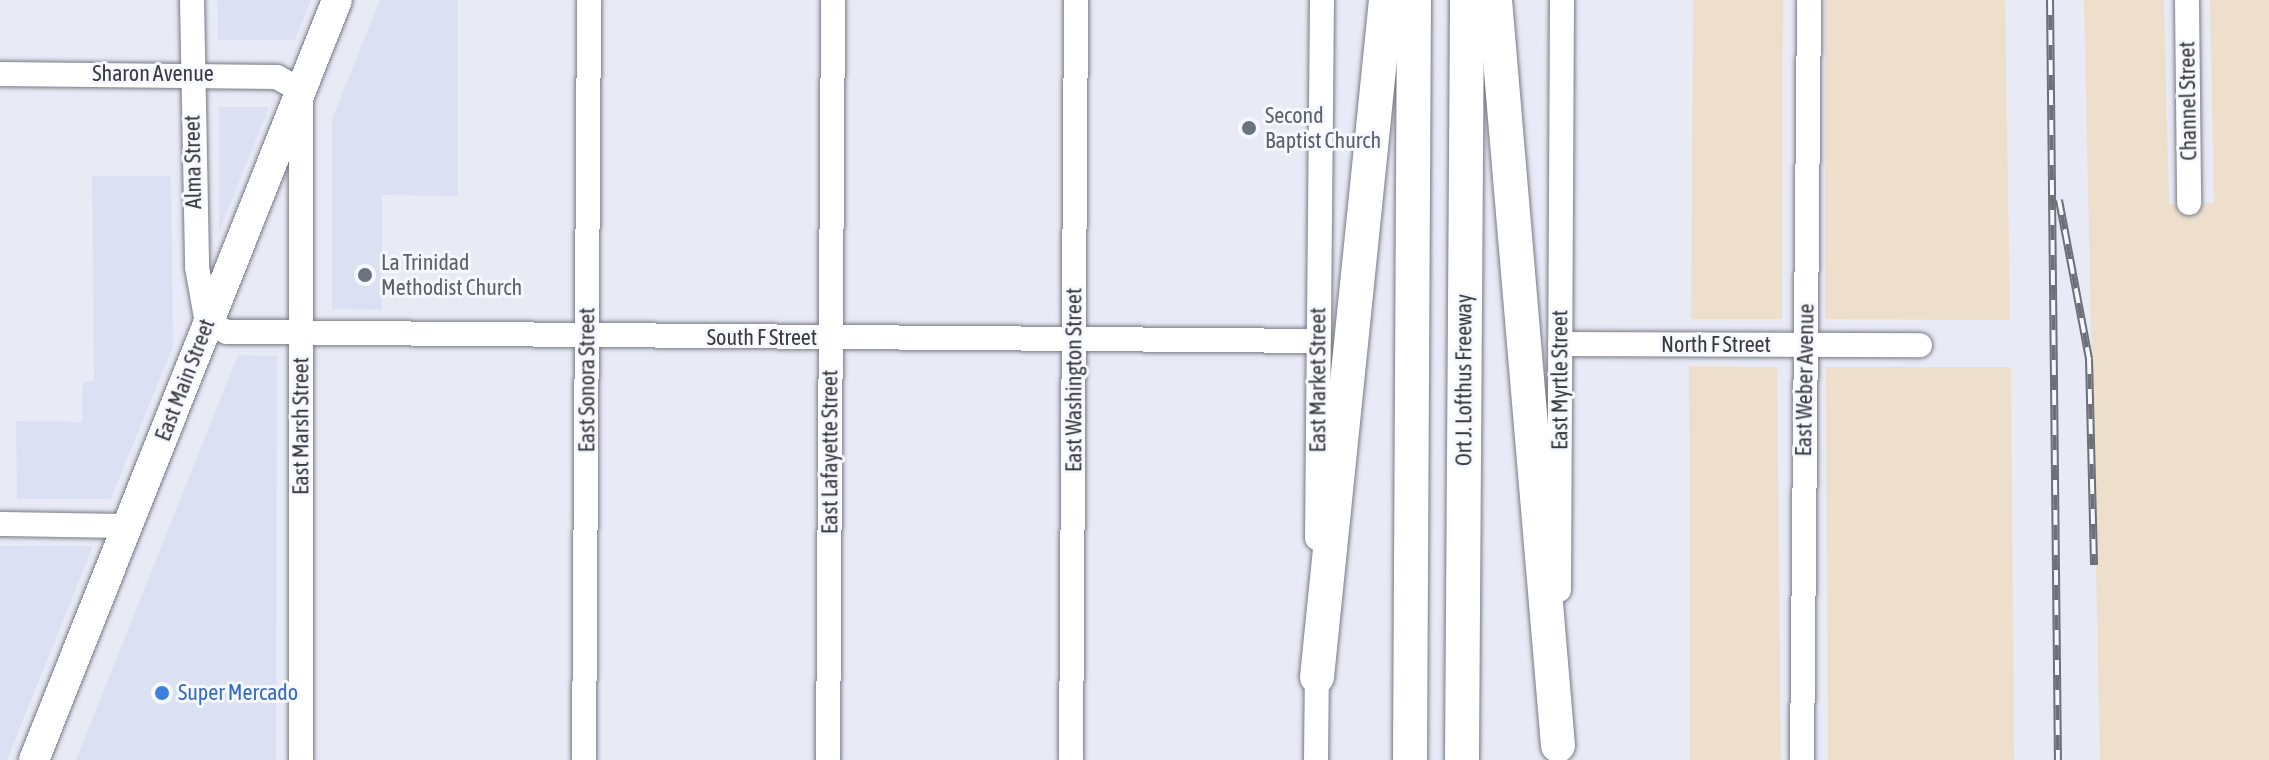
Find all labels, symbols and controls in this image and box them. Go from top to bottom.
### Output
street label: Channel Street [2174,41,2202,161]
street label: Sharon Avenue [92,61,214,87]
place label: Second Baptist Church [1265,102,1381,154]
street label: Alma Street [179,115,207,209]
marker: Second Baptist Church [1240,119,1258,137]
place label: La Trinidad Methodist Church [381,249,522,300]
marker: La Trinidad Methodist Church [356,266,374,284]
street label: East Washington Street [1061,288,1087,472]
street label: Ort J. Lofthus Freeway [1451,294,1477,466]
street label: East Weber Avenue [1790,303,1820,457]
street label: East Market Street [1305,307,1331,453]
street label: East Sonora Street [574,308,600,452]
street label: East Myrtle Street [1547,310,1573,450]
street label: East Main Street [150,315,220,445]
street label: South F Street [707,325,817,351]
street label: North F Street [1661,332,1771,358]
street label: East Marsh Street [288,357,314,495]
street label: East Lafayette Street [817,370,843,534]
place label: Super Mercado [178,680,298,706]
marker: Super Mercado [153,684,171,702]

